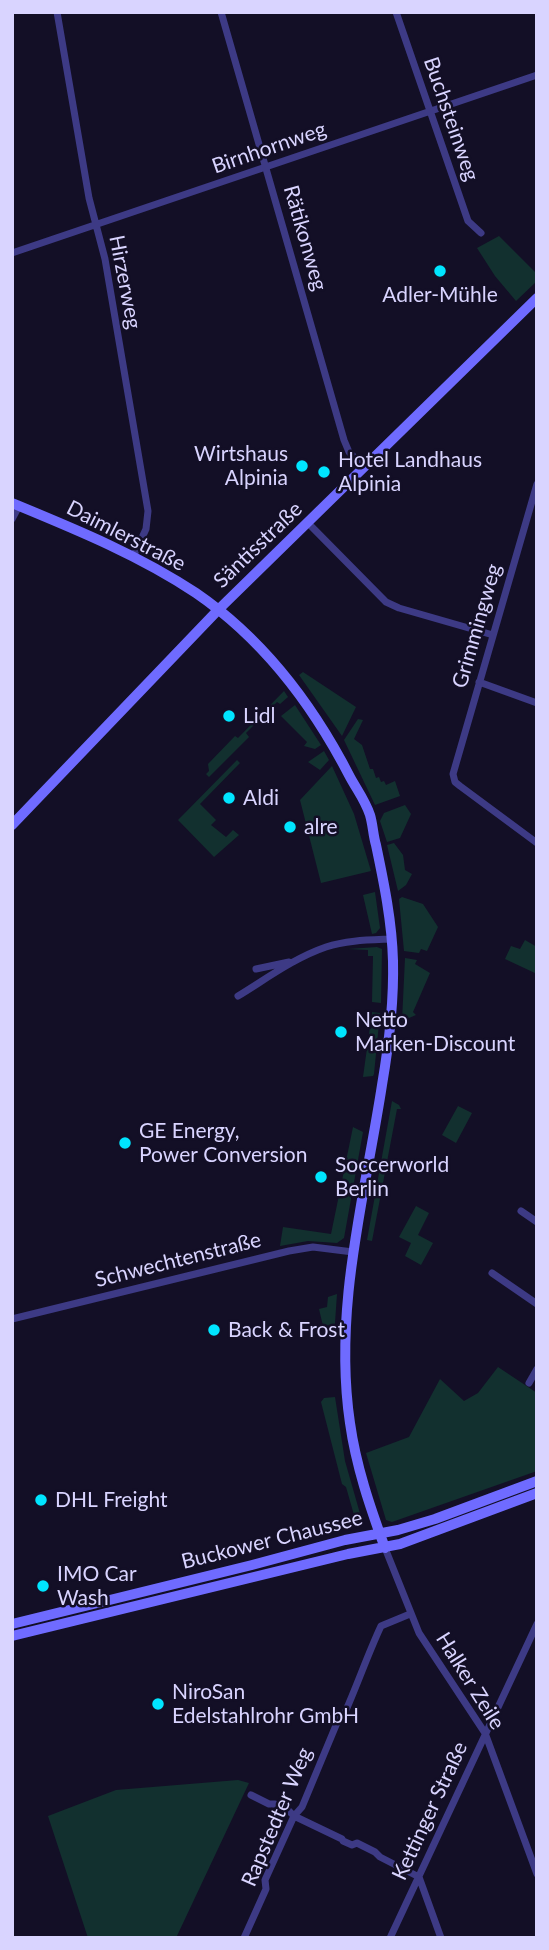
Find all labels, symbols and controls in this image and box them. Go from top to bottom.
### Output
street label: Buchsteinweg [418,54,484,184]
street label: Birnhornweg [209,117,329,179]
street label: Rätikonweg [278,183,332,293]
street label: Hirzerweg [104,233,146,331]
marker: Adler-Mühle [432,263,448,279]
place label: Adler-Mühle [382,282,498,308]
place label: Wirtshaus Alpinia [194,441,288,491]
place label: Hotel Landhaus Alpinia [338,447,482,497]
marker: Wirtshaus Alpinia [294,458,310,474]
marker: Hotel Landhaus Alpinia [316,464,332,480]
street label: Daimlerstraße [62,495,190,577]
street label: Säntisstraße [209,497,307,593]
street label: Grimmingweg [447,561,507,691]
place label: Lidl [243,703,276,729]
marker: Lidl [221,708,237,724]
place label: Aldi [243,785,279,811]
marker: Aldi [221,790,237,806]
place label: alre [304,814,338,840]
marker: alre [282,819,298,835]
place label: Netto Marken-Discount [355,1007,515,1057]
marker: Netto Marken-Discount [333,1024,349,1040]
place label: GE Energy, Power Conversion [139,1118,307,1168]
marker: GE Energy, Power Conversion [117,1135,133,1151]
place label: Soccerworld Berlin [335,1152,449,1202]
marker: Soccerworld Berlin [313,1169,329,1185]
street label: Schwechtenstraße [92,1227,264,1293]
place label: Back & Frost [228,1317,345,1343]
marker: Back & Frost [206,1322,222,1338]
place label: DHL Freight [55,1487,167,1513]
marker: DHL Freight [33,1492,49,1508]
street label: Buckower Chaussee [179,1505,365,1575]
place label: IMO Car Wash [57,1561,137,1611]
marker: IMO Car Wash [35,1578,51,1594]
street label: Halker Zeile [430,1628,510,1734]
place label: NiroSan Edelstahlrohr GmbH [172,1679,359,1729]
marker: NiroSan Edelstahlrohr GmbH [150,1696,166,1712]
street label: Kettinger Straße [387,1738,473,1884]
street label: Rapstedter Weg [236,1744,318,1890]

